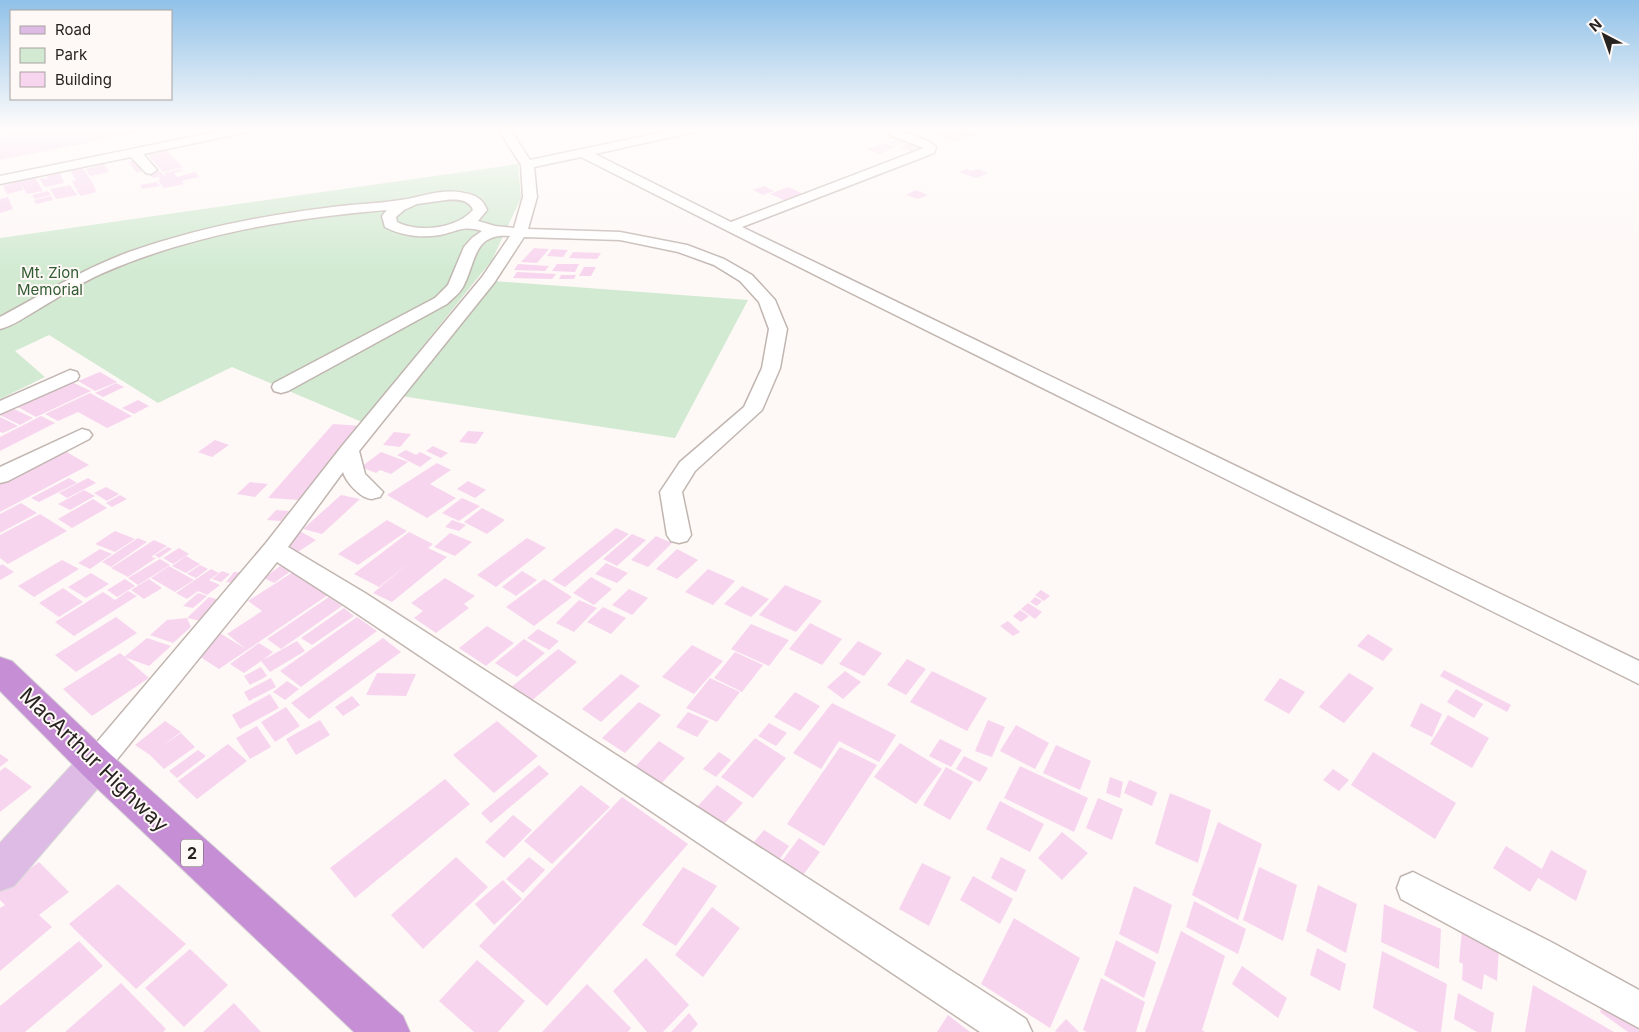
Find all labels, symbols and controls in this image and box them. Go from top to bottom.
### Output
legend [10,10,172,100]
north arrow [1579,10,1629,60]
text: N [1586,15,1605,35]
text: Road [55,20,91,39]
text: Park [55,45,88,64]
text: Building [55,70,112,89]
park label: Mt. Zion Memorial [17,263,83,299]
street label: MacArthur Highway [15,682,174,837]
road number: 2 [181,840,203,866]

